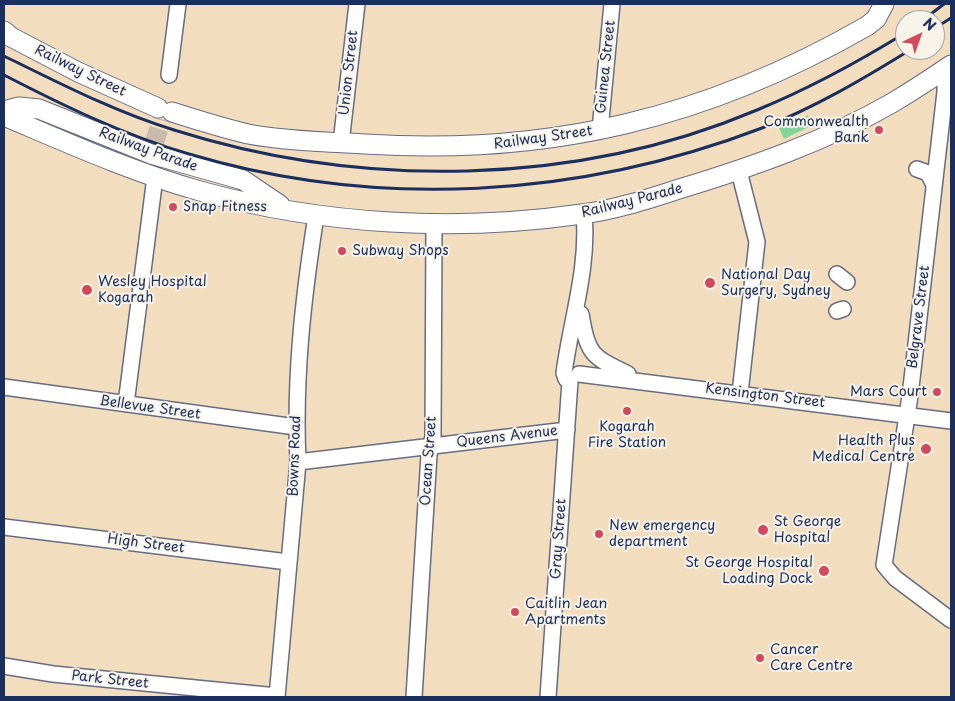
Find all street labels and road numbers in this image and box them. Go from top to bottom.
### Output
street label: Guinea Street [593,19,619,115]
street label: Union Street [336,29,362,117]
street label: Railway Street [32,42,128,100]
street label: Railway Street [493,123,593,153]
street label: Railway Parade [96,124,200,176]
street label: Railway Parade [580,180,684,222]
street label: Belgrave Street [904,265,934,369]
street label: Kensington Street [704,380,826,412]
street label: Bellevue Street [98,393,202,423]
street label: Bowns Road [285,415,305,497]
street label: Ocean Street [418,416,440,506]
street label: Queens Avenue [455,422,559,452]
street label: Gray Street [548,498,570,580]
street label: High Street [107,531,185,557]
street label: Park Street [71,668,149,692]

